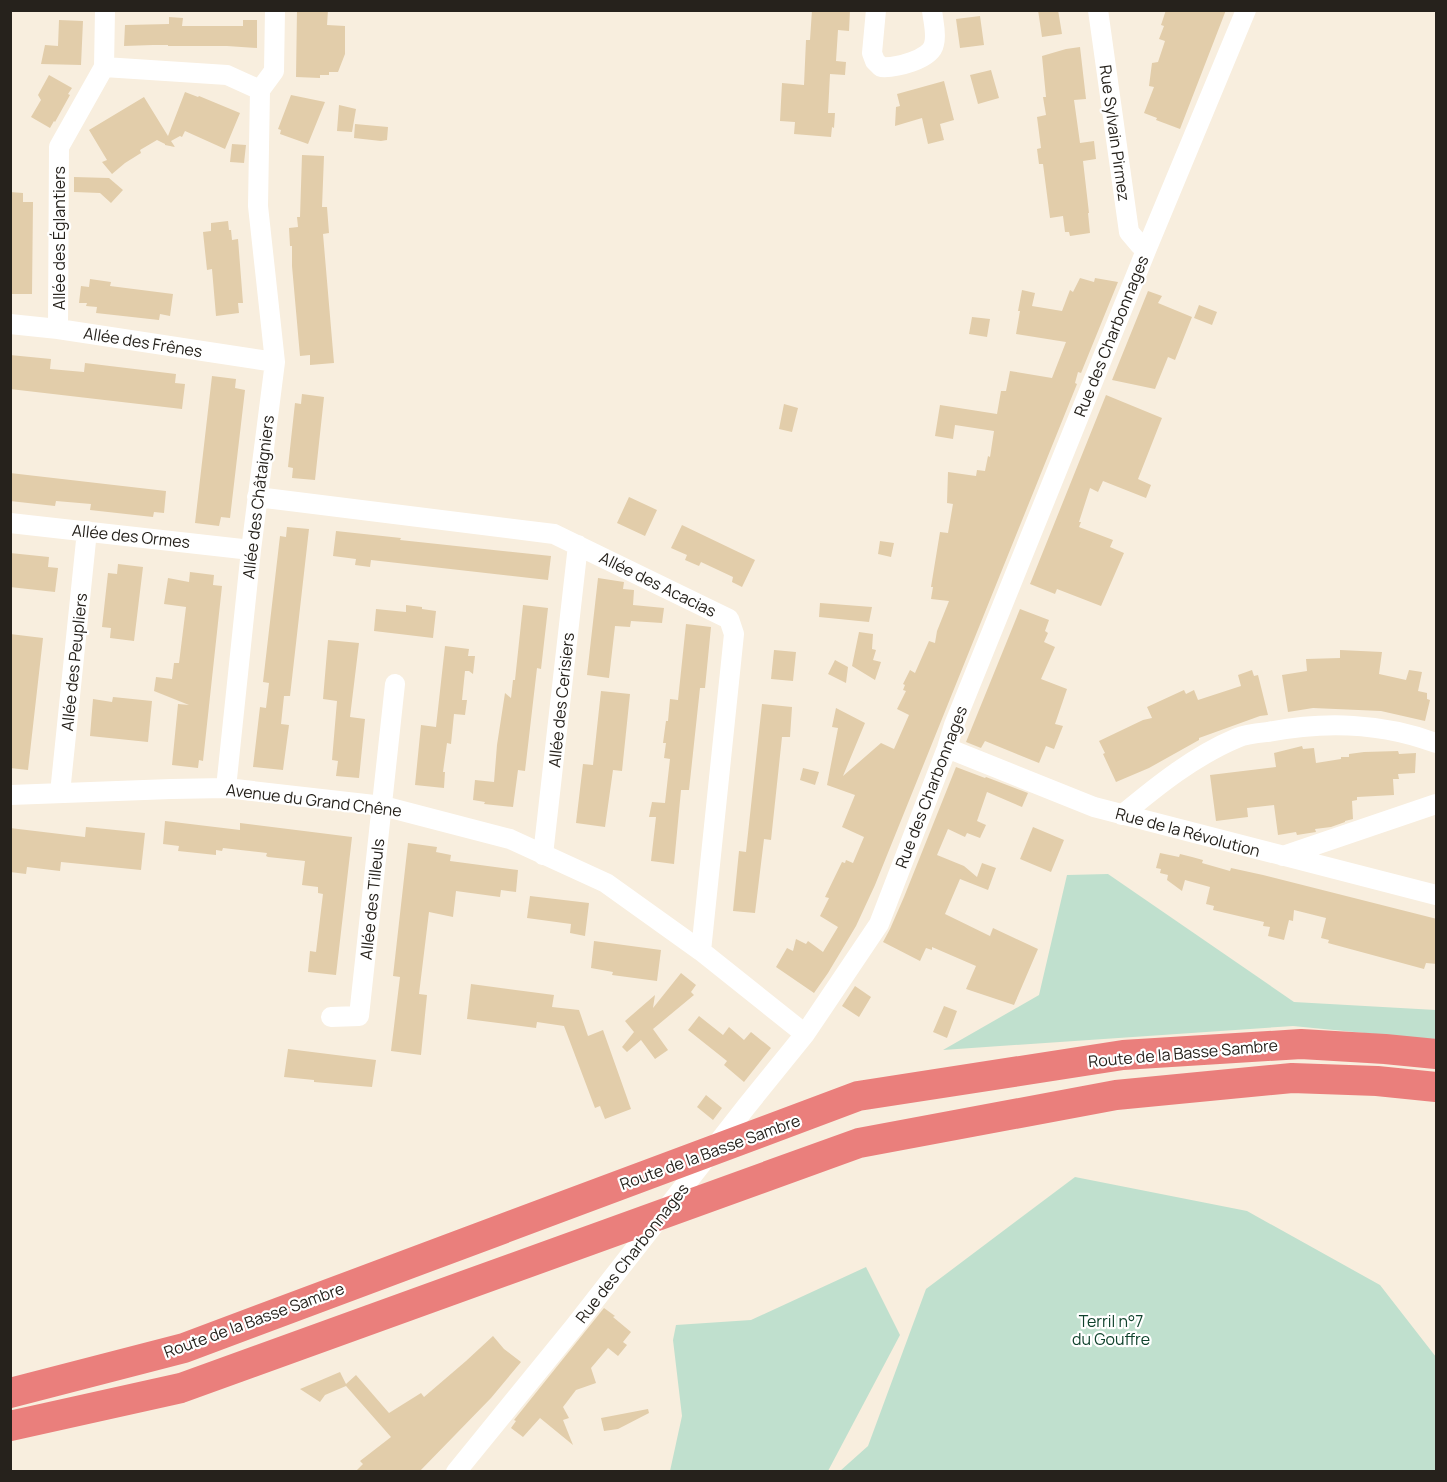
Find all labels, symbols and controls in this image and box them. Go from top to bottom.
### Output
street label: Rue Sylvain Pirmez [1095,63,1135,203]
street label: Allée des Églantiers [48,166,70,310]
street label: Rue des Charbonnages [1069,252,1153,420]
street label: Allée des Frênes [82,322,204,362]
street label: Allée des Châtaigniers [237,414,279,580]
street label: Allée des Ormes [71,519,191,553]
street label: Allée des Acacias [596,546,720,622]
street label: Allée des Peupliers [56,592,92,732]
street label: Allée des Cerisiers [543,631,579,769]
street label: Rue des Charbonnages [890,703,972,871]
street label: Avenue du Grand Chêne [225,778,403,822]
street label: Rue de la Révolution [1113,802,1263,862]
street label: Allée des Tilleuls [355,837,389,961]
street label: Route de la Basse Sambre [1087,1034,1279,1072]
street label: Route de la Basse Sambre [617,1109,803,1195]
street label: Rue des Charbonnages [570,1178,694,1328]
street label: Route de la Basse Sambre [161,1277,347,1363]
park label: Terril n°7 du Gouffre [1072,1310,1150,1350]

